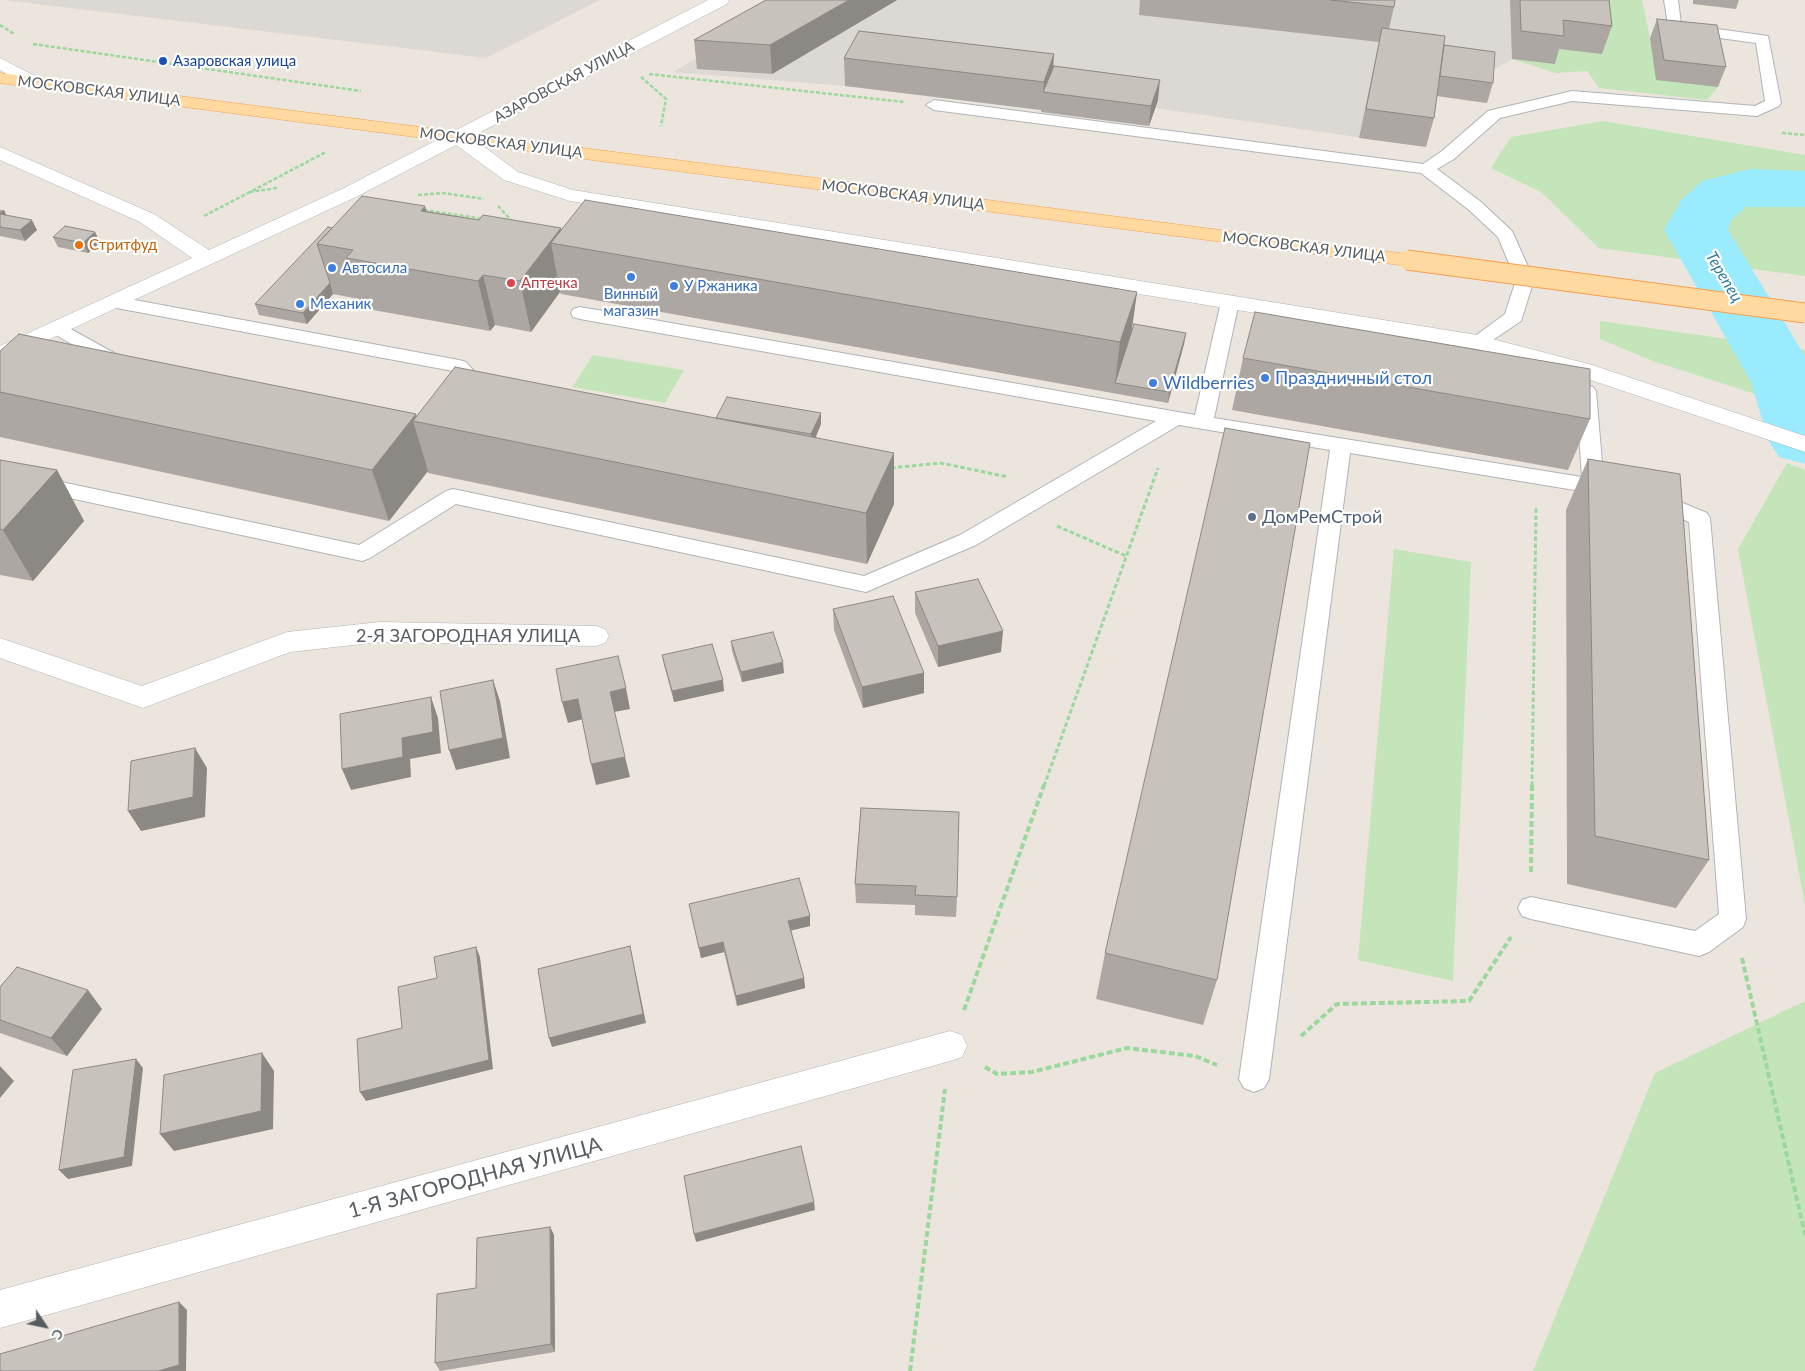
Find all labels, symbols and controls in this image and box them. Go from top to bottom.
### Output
street label: АЗАРОВСКАЯ УЛИЦА [491,37,637,127]
place label: Азаровская улица [173,52,296,70]
marker: Азаровская улица [157,55,169,67]
street label: МОСКОВСКАЯ УЛИЦА [17,72,181,110]
street label: МОСКОВСКАЯ УЛИЦА [419,124,583,162]
street label: МОСКОВСКАЯ УЛИЦА [821,176,985,214]
street label: МОСКОВСКАЯ УЛИЦА [1222,228,1386,266]
place label: Стритфуд [89,236,157,254]
marker: Стритфуд [73,239,85,251]
water label: Терепец [1701,248,1747,306]
place label: Автосила [342,259,407,277]
marker: Автосила [326,262,338,274]
marker: Винный магазин [625,271,637,283]
place label: Аптечка [521,274,578,292]
marker: Аптечка [505,277,517,289]
place label: У Ржаника [684,277,758,295]
marker: У Ржаника [668,280,680,292]
place label: Винный магазин [603,285,659,320]
place label: Механик [310,295,371,313]
marker: Механик [294,298,306,310]
place label: Праздничный стол [1275,367,1432,389]
place label: Wildberries [1163,372,1255,394]
marker: Праздничный стол [1259,372,1271,384]
marker: Wildberries [1147,377,1159,389]
place label: ДомРемСтрой [1262,506,1382,528]
marker: ДомРемСтрой [1246,511,1258,523]
street label: 2-Я ЗАГОРОДНАЯ УЛИЦА [356,625,580,647]
street label: 1-Я ЗАГОРОДНАЯ УЛИЦА [345,1132,605,1224]
north arrow [20,1301,70,1351]
text: С [48,1326,67,1343]

